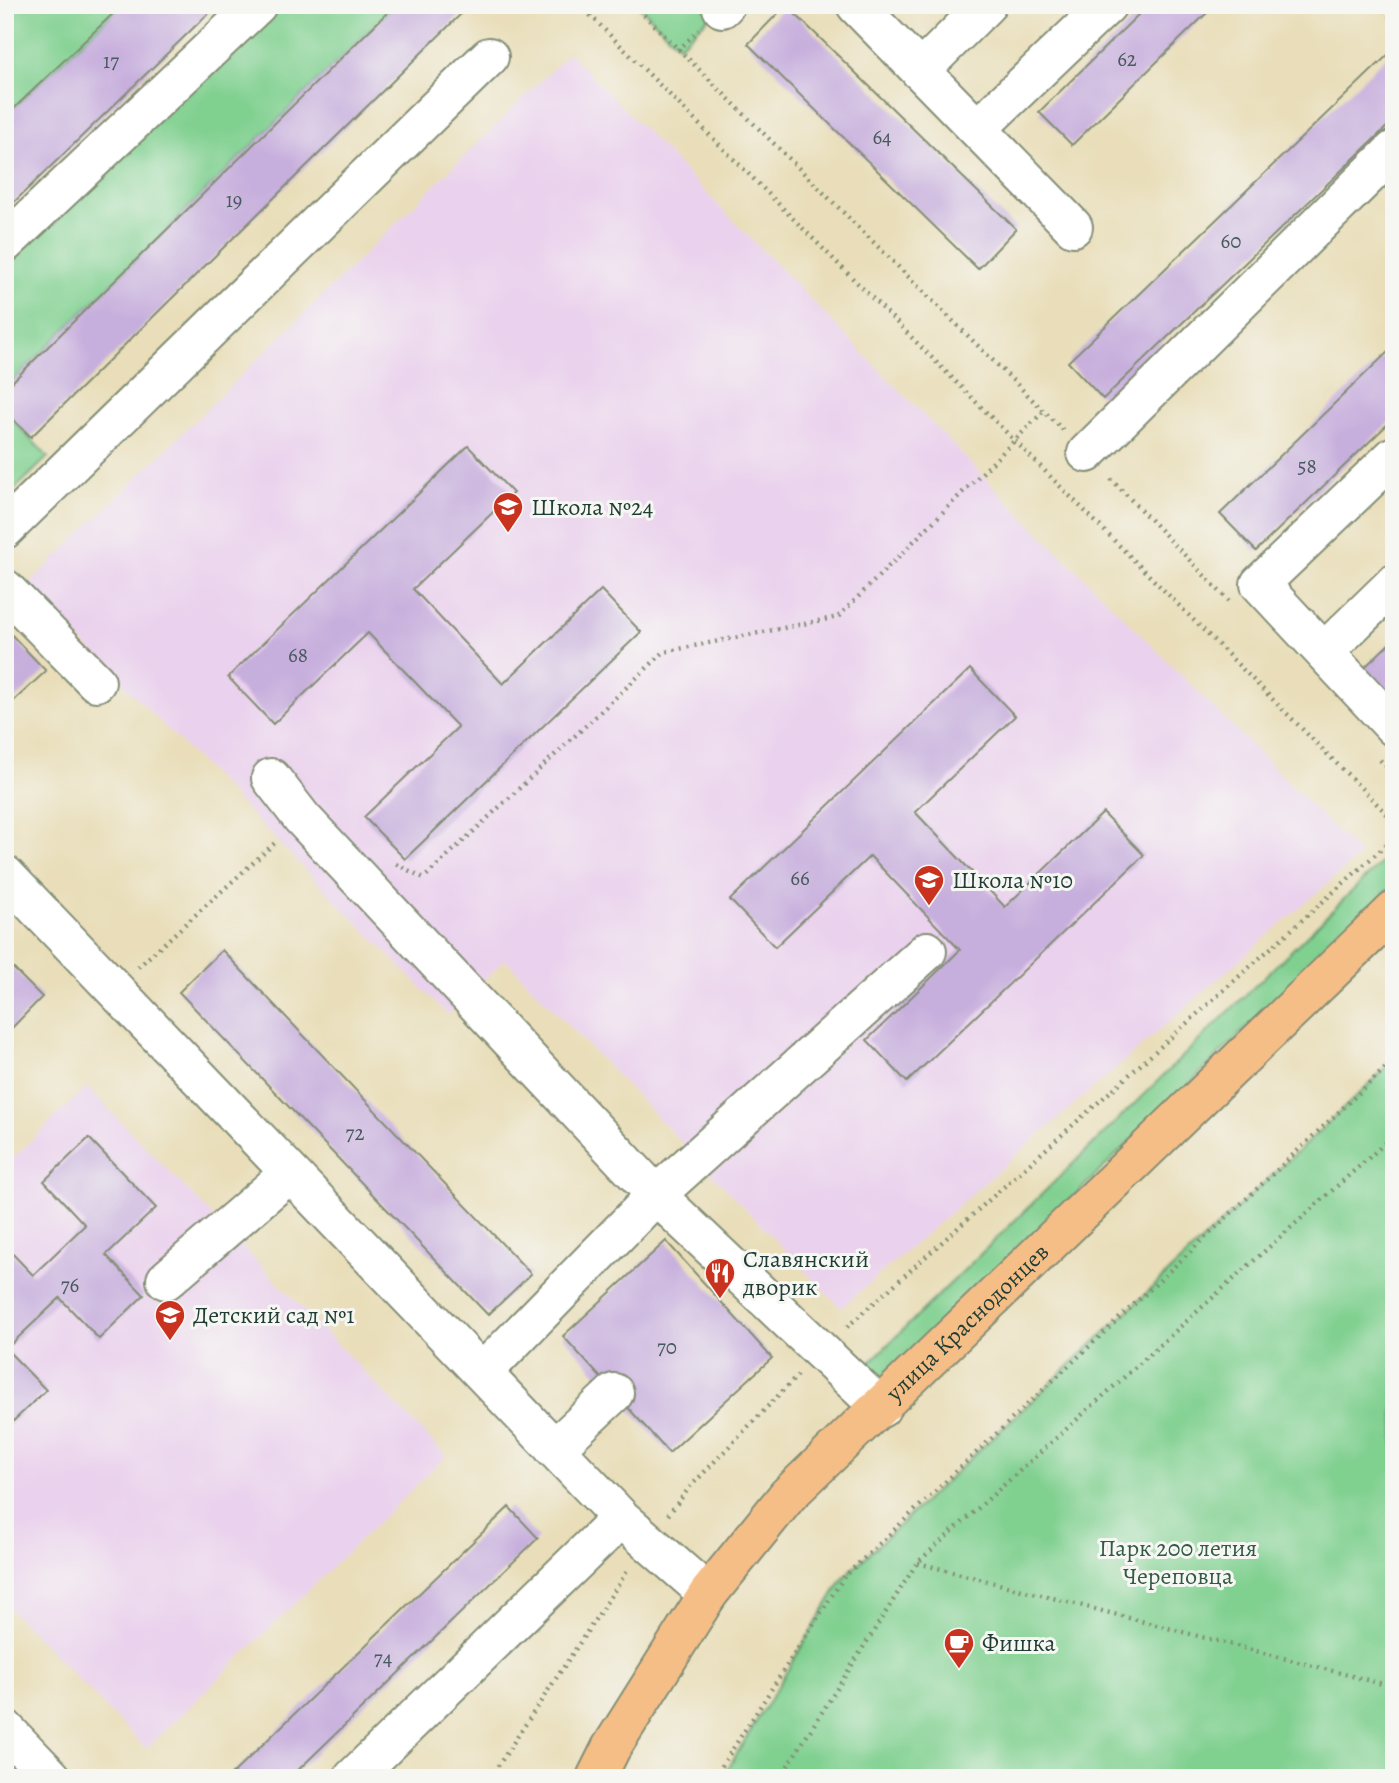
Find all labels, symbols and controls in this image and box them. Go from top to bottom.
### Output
house number: 62 [1117,45,1137,73]
house number: 17 [103,47,119,75]
house number: 64 [872,123,892,151]
house number: 19 [226,186,242,214]
house number: 60 [1221,227,1241,255]
house number: 58 [1297,452,1317,480]
school or university icon: Школа №24 [491,490,525,534]
place label: Школа №24 [531,491,653,523]
house number: 68 [288,641,308,669]
school or university icon: Школа №10 [912,863,946,907]
house number: 66 [790,864,810,892]
place label: Школа №10 [952,864,1073,896]
house number: 72 [346,1119,364,1147]
street label: улица Краснодонцев [878,1236,1056,1409]
place label: Славянский дворик [742,1243,869,1303]
restaurant icon: Славянский дворик [703,1256,737,1300]
house number: 76 [61,1271,80,1299]
school or university icon: Детский сад №1 [153,1298,187,1342]
place label: Детский сад №1 [193,1299,354,1331]
house number: 70 [657,1333,677,1361]
park label: Парк 200 летия Череповца [1099,1532,1257,1592]
cafe icon: Фишка [942,1626,976,1670]
place label: Фишка [982,1627,1056,1659]
house number: 74 [374,1644,392,1672]

